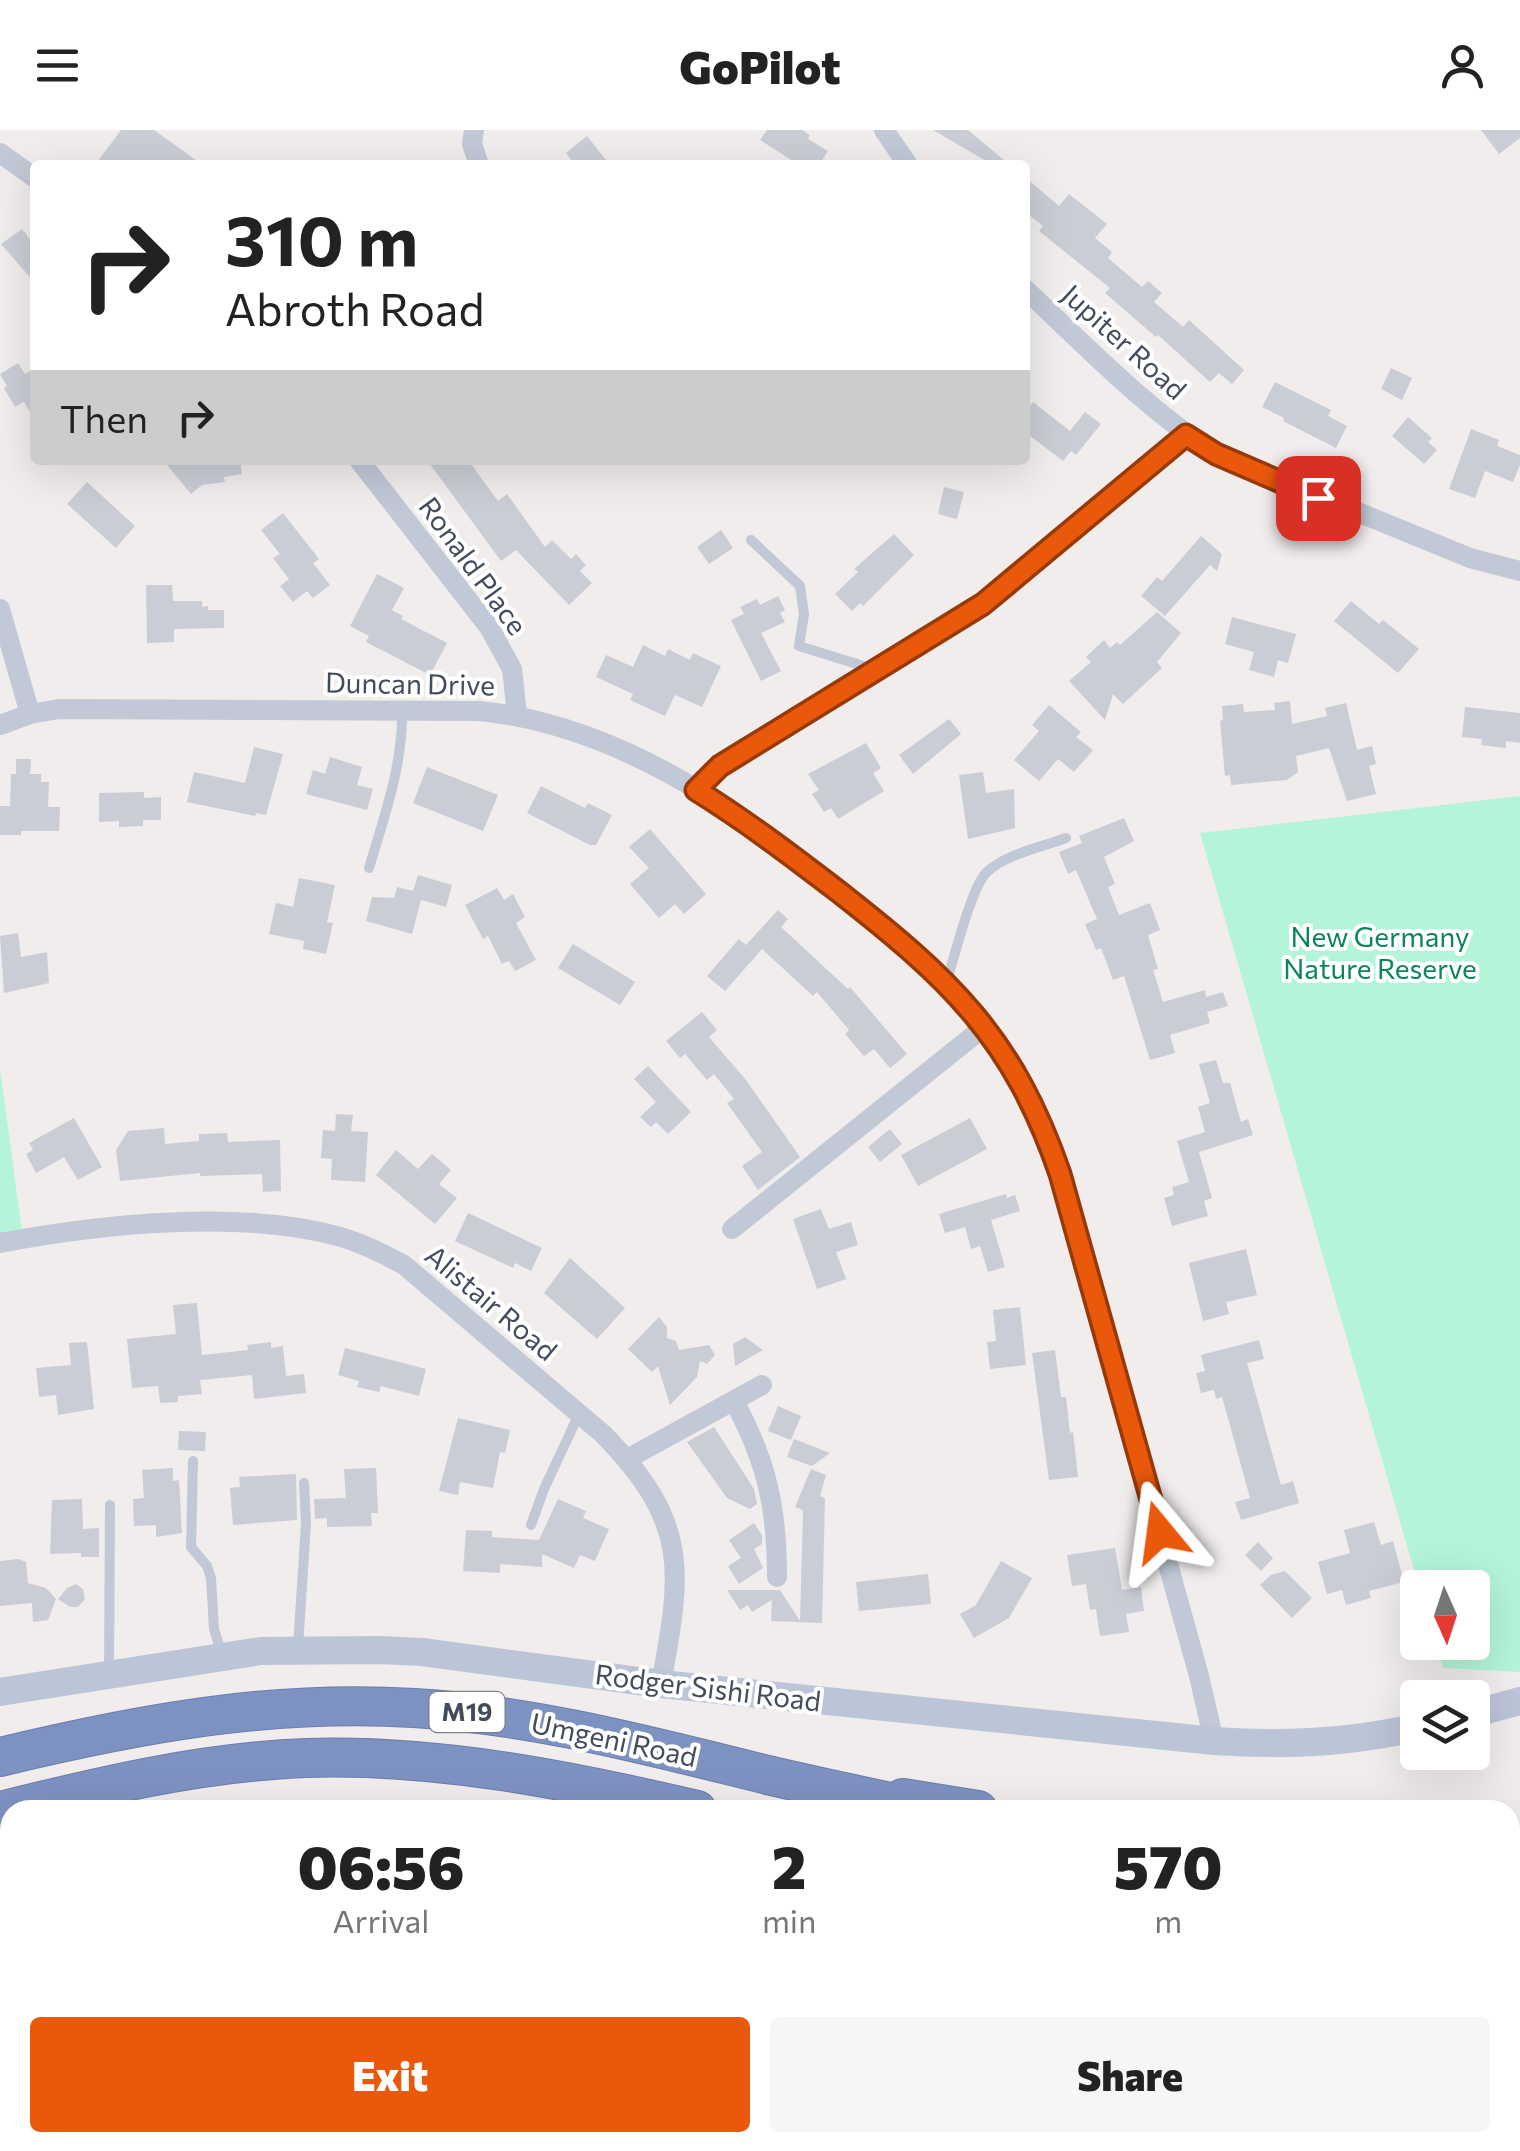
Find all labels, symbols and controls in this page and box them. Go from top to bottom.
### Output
icon: menu [30,38,85,93]
text: GoPilot [679,38,841,93]
icon: person [1435,38,1490,93]
text: 310 m [225,195,418,280]
icon: right [60,200,190,330]
street label: Jupiter Road [1056,277,1194,406]
text: Abroth Road [225,280,484,335]
icon: right [168,390,223,445]
text: Then [60,394,148,441]
pin [1276,456,1361,541]
icon: arrive [1291,471,1346,526]
street label: Ronald Place [412,490,535,641]
street label: Duncan Drive [325,665,495,701]
park label: New Germany Nature Reserve [1283,919,1477,985]
street label: Alistair Road [419,1237,564,1367]
position arrow [1108,1480,1212,1584]
north arrow [1400,1570,1490,1660]
map controls [1400,1570,1490,1770]
street label: Rodger Sishi Road [593,1656,823,1718]
button: layers [1400,1680,1490,1770]
road number: M19 [430,1692,504,1732]
street label: Umgeni Road [528,1705,700,1773]
text: 06:56 [297,1828,464,1901]
text: 2 [772,1828,806,1901]
text: 570 [1114,1828,1223,1901]
text: Arrival [333,1900,429,1940]
text: min [762,1900,816,1940]
text: m [1154,1900,1182,1940]
button: Exit [30,2017,750,2132]
button: Share [770,2017,1490,2132]

